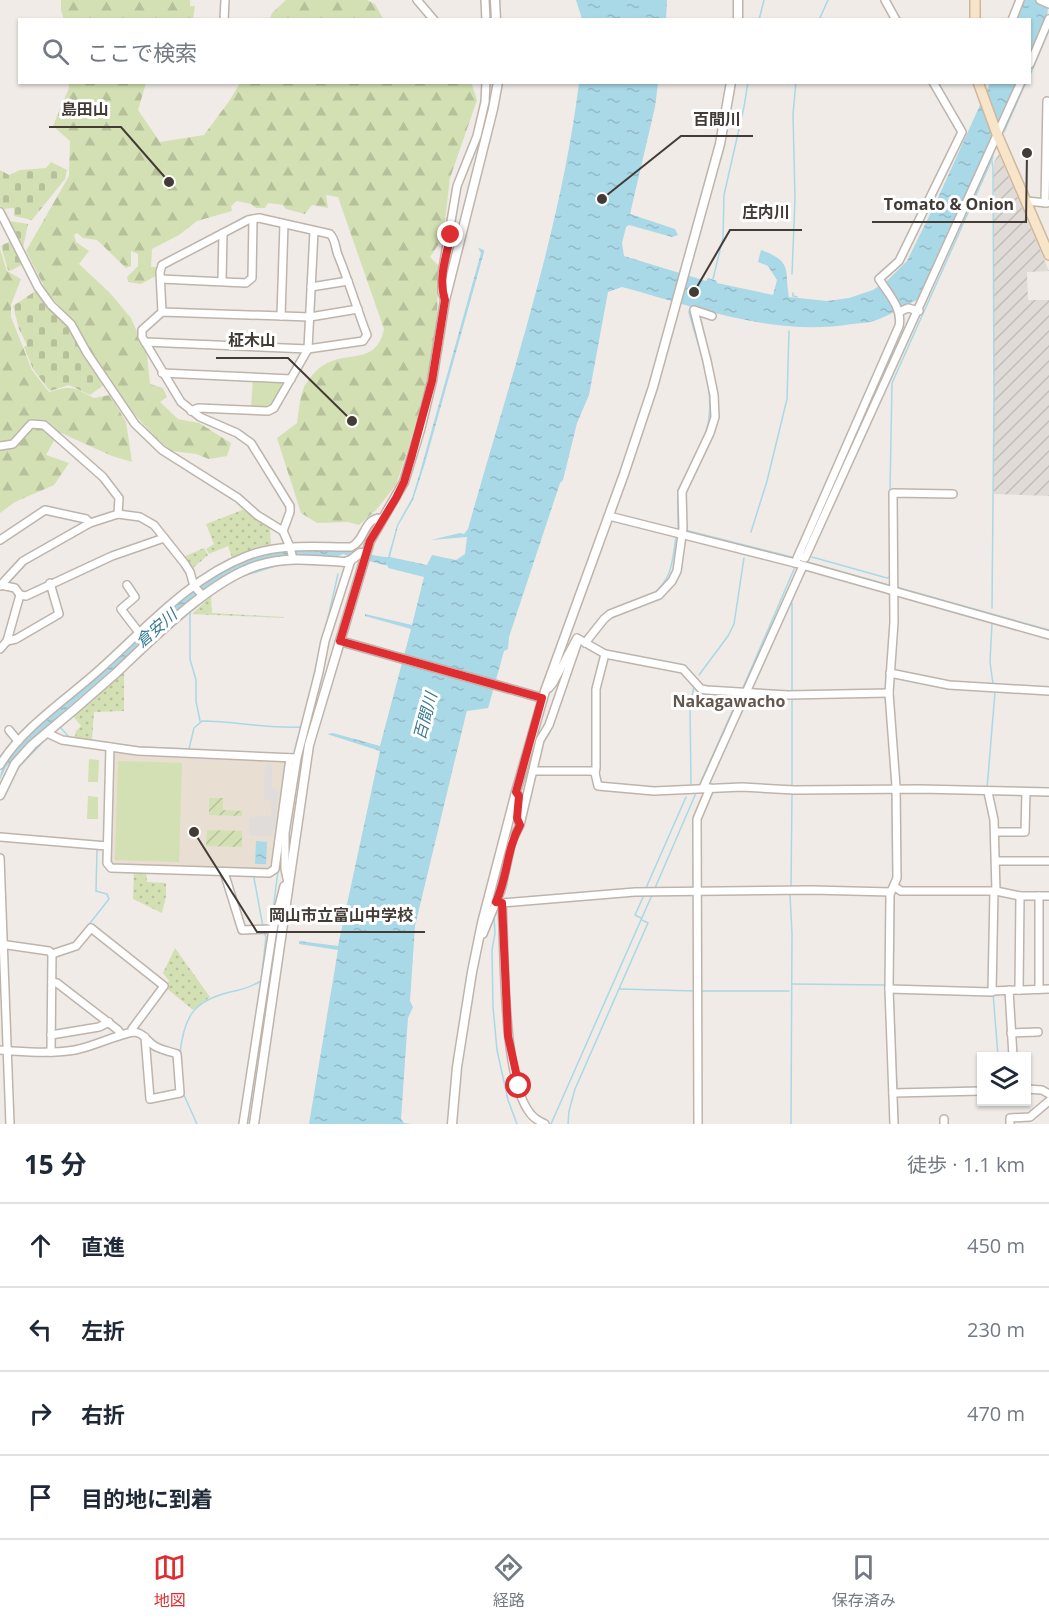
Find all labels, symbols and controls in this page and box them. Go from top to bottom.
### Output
search box [18,18,1031,84]
icon: search [39,35,72,68]
text: ここで検索 [87,37,197,67]
callout: 島田山 [49,93,121,127]
text: 島田山 [61,98,109,120]
callout: 百間川 [681,102,753,136]
text: 百間川 [693,108,741,130]
callout: Tomato & Onion [872,188,1026,222]
text: Tomato & Onion [884,193,1014,215]
callout: 庄内川 [730,196,802,230]
text: 庄内川 [742,201,790,223]
route end [437,221,463,247]
callout: 柾木山 [216,324,288,358]
text: 柾木山 [228,329,276,351]
water label: 倉安川 [131,603,183,652]
water label: 百間川 [408,688,442,742]
district label: Nakagawacho [673,690,786,712]
callout: 岡山市立富山中学校 [257,898,425,932]
text: 岡山市立富山中学校 [269,904,413,926]
map controls [977,1052,1031,1106]
button: layers [977,1052,1031,1106]
route start [505,1072,531,1098]
text: 15 分 [24,1146,87,1182]
text: 徒歩 · 1.1 km [907,1151,1025,1178]
icon: ahead [24,1229,57,1262]
text: 直進 [81,1231,125,1261]
text: 450 m [967,1232,1025,1259]
icon: left [24,1313,57,1346]
text: 左折 [81,1315,125,1345]
text: 230 m [967,1316,1025,1343]
icon: right [24,1397,57,1430]
text: 右折 [81,1399,125,1429]
text: 470 m [967,1400,1025,1427]
icon: arrive [24,1481,57,1514]
text: 目的地に到着 [81,1483,213,1513]
tab: 地図 [153,1551,186,1611]
tab: 経路 [492,1551,525,1611]
tab: 保存済み [832,1551,896,1611]

